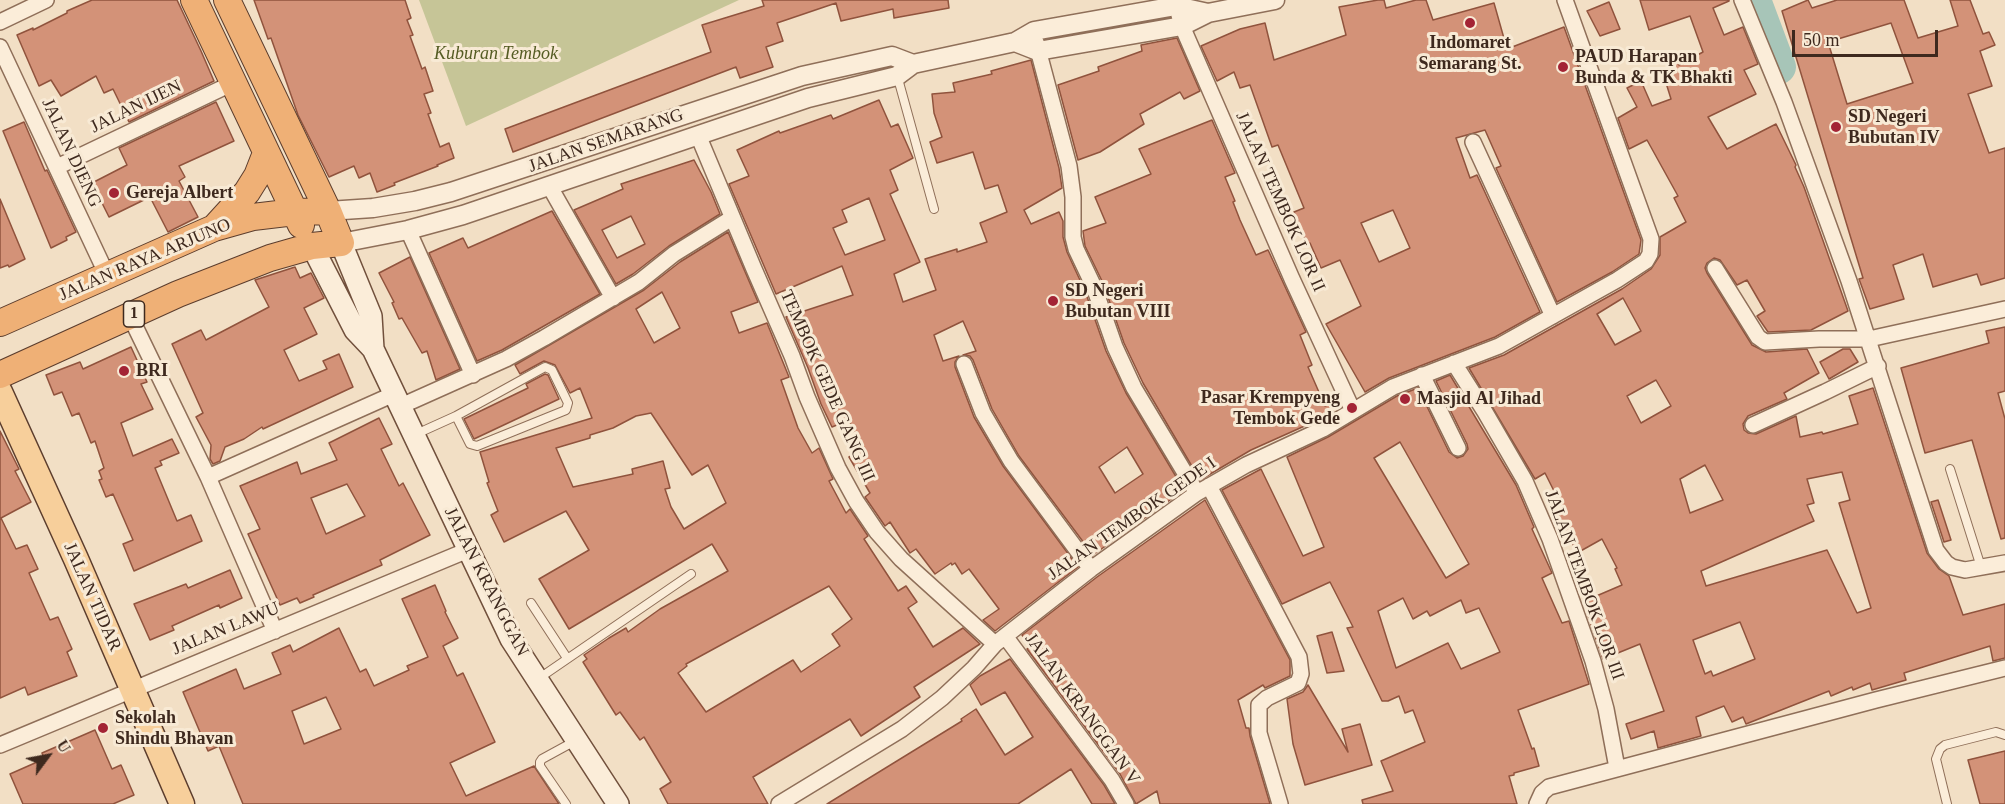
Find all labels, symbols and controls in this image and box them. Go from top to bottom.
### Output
marker: Indomaret Semarang St. [1463,16,1477,30]
scale bar [1795,18,1940,56]
text: 50 m [1803,30,1840,50]
place label: Indomaret Semarang St. [1419,32,1521,74]
park label: Kuburan Tembok [434,43,558,65]
place label: PAUD Harapan Bunda & TK Bhakti [1575,46,1733,88]
marker: PAUD Harapan Bunda & TK Bhakti [1556,60,1570,74]
street label: JALAN IJEN [87,76,185,138]
street label: JALAN DIENG [36,95,106,211]
street label: JALAN SEMARANG [526,104,686,178]
place label: SD Negeri Bubutan IV [1848,106,1940,148]
street label: JALAN TEMBOK LOR II [1231,109,1329,295]
marker: SD Negeri Bubutan IV [1829,120,1843,134]
place label: Gereja Albert [126,182,233,204]
marker: Gereja Albert [107,186,121,200]
street label: JALAN RAYA ARJUNO [56,214,234,306]
place label: SD Negeri Bubutan VIII [1065,280,1171,322]
street label: TEMBOK GEDE GANG III [775,287,879,485]
marker: SD Negeri Bubutan VIII [1046,294,1060,308]
road number: 1 [124,301,144,327]
place label: BRI [136,360,168,382]
marker: BRI [117,364,131,378]
place label: Pasar Krempyeng Tembok Gede [1201,387,1340,430]
place label: Masjid Al Jihad [1417,388,1541,410]
marker: Masjid Al Jihad [1398,392,1412,406]
marker: Pasar Krempyeng Tembok Gede [1345,401,1359,415]
street label: JALAN TEMBOK GEDE I [1044,453,1220,585]
street label: JALAN TEMBOK LOR III [1540,487,1628,683]
street label: JALAN KRANGGAN [439,504,533,660]
street label: JALAN TIDAR [58,539,126,655]
street label: JALAN LAWU [169,598,283,660]
street label: JALAN KRANGGAN V [1020,629,1144,789]
place label: Sekolah Shindu Bhavan [115,707,234,750]
marker: Sekolah Shindu Bhavan [96,721,110,735]
north arrow [18,726,78,786]
text: U [53,737,74,756]

